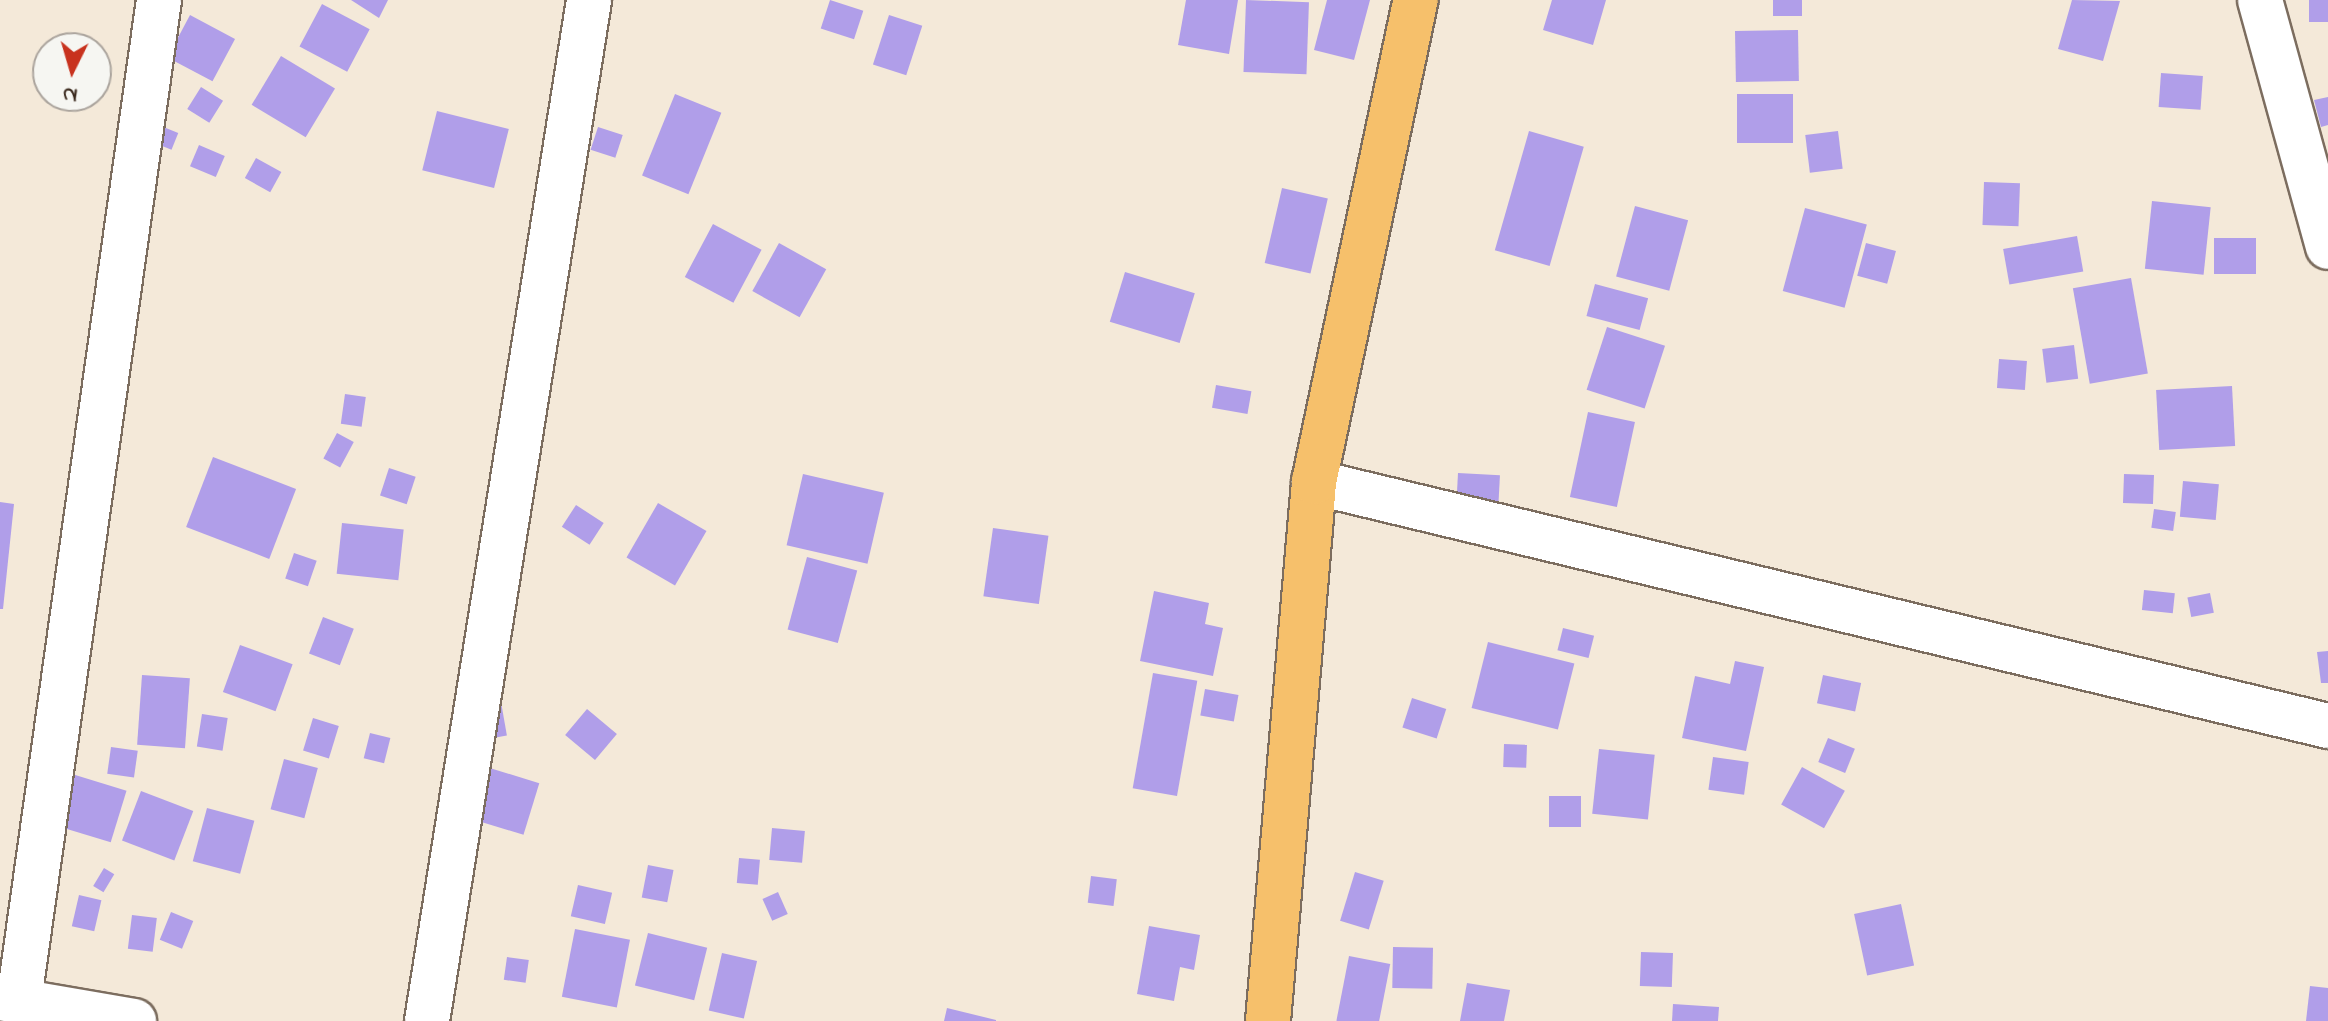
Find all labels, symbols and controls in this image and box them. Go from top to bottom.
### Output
north arrow [32,32,112,112]
text: N [61,77,79,111]

